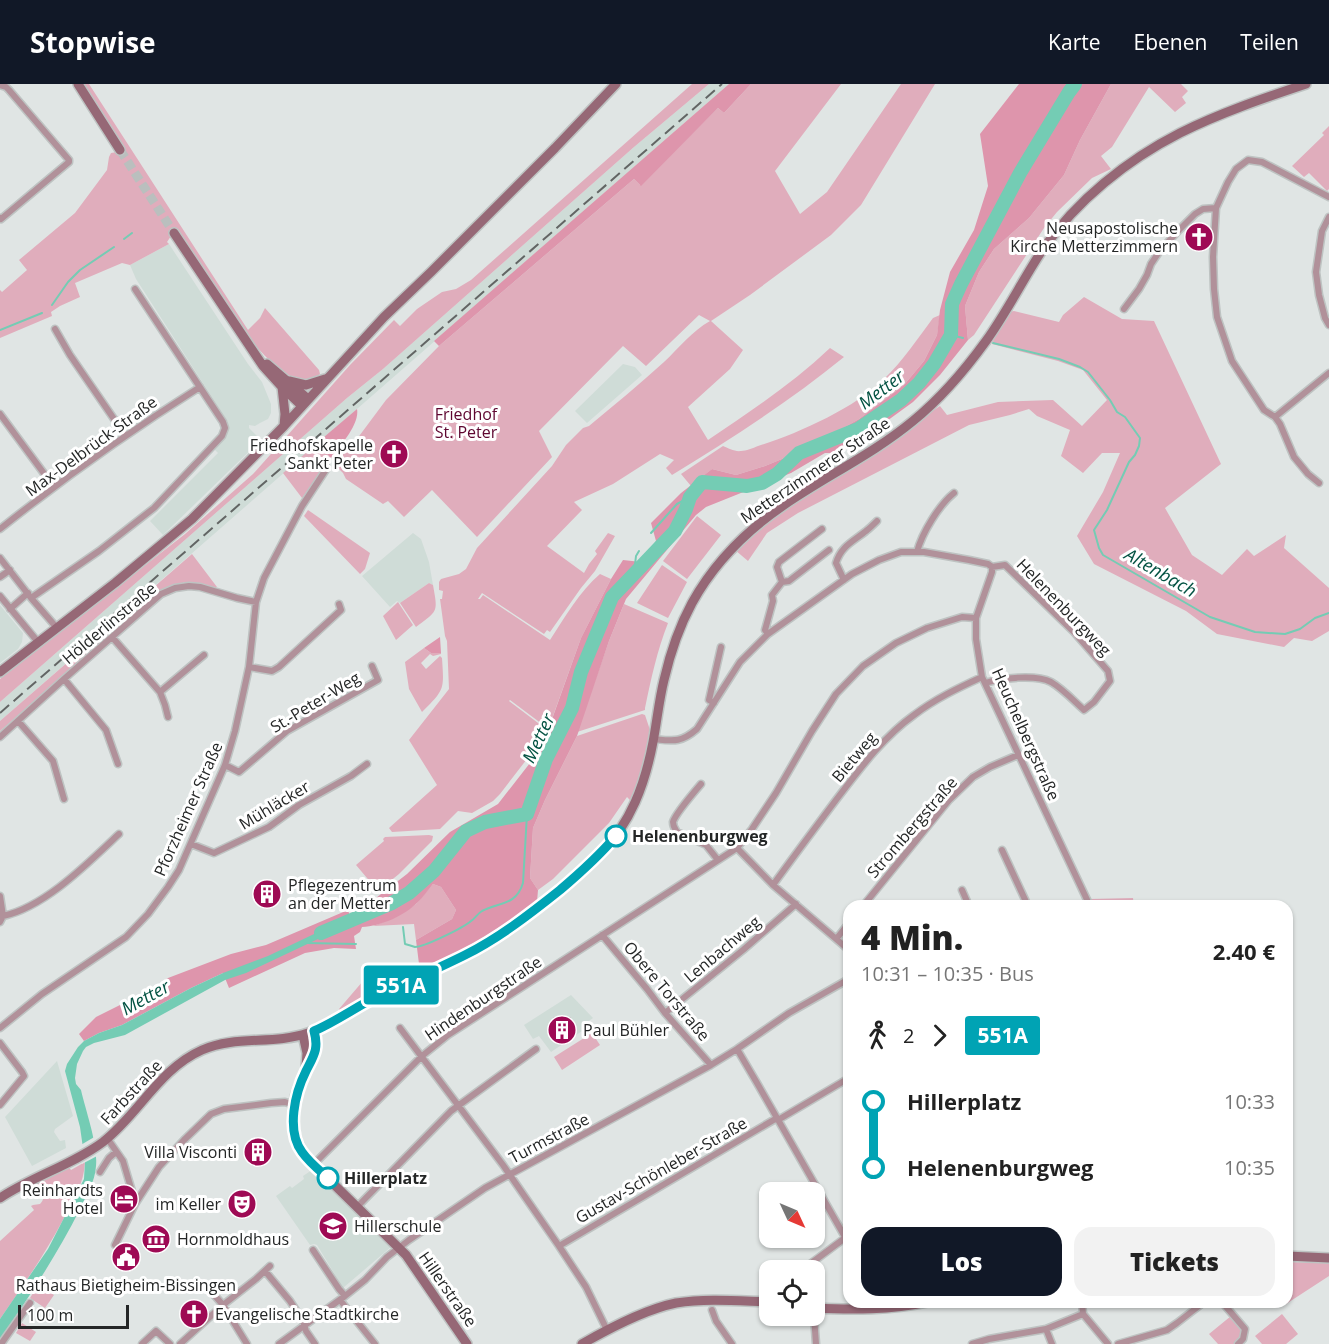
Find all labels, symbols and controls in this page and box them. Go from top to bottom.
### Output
text: Stopwise [30,23,156,61]
text: Karte [1048,28,1101,56]
text: Ebenen [1134,28,1207,56]
text: Teilen [1240,28,1299,56]
place label: Neusapostolische Kirche Metterzimmern [1010,217,1178,257]
church icon: Neusapostolische Kirche Metterzimmern [1183,221,1215,253]
water label: Metter [853,363,910,414]
street label: Max-Delbrück-Straße [21,391,161,501]
park label: Friedhof St. Peter [435,403,499,443]
street label: Metterzimmerer Straße [736,412,894,528]
place label: Friedhofskapelle Sankt Peter [250,434,373,474]
church icon: Friedhofskapelle Sankt Peter [378,438,410,470]
water label: Altenbach [1119,541,1201,602]
street label: Helenenburgweg [1012,554,1116,661]
street label: Hölderlinstraße [57,577,161,669]
street label: Heuchelbergstraße [987,664,1065,804]
street label: St.-Peter-Weg [266,666,364,738]
water label: Metter [516,709,560,767]
street label: Bietweg [827,727,882,787]
street label: Pforzheimer Straße [148,738,228,880]
street label: Strombergstraße [862,772,962,882]
street label: Mühläcker [235,775,314,835]
marker: Helenenburgweg [605,825,627,847]
place label: Helenenburgweg [632,825,768,847]
place label: Pflegezentrum an der Metter [288,874,397,914]
building icon: Pflegezentrum an der Metter [251,878,283,910]
street label: Lenbachweg [679,910,765,987]
text: 4 Min. [861,915,963,960]
text: 2.40 € [1213,936,1275,966]
street label: Obere Torstraße [619,937,715,1045]
street label: Hindenburgstraße [420,951,546,1045]
text: 10:31 – 10:35 · Bus [861,960,1034,987]
line badge: 551A [359,966,443,1004]
text: 551A [376,971,426,999]
water label: Metter [116,973,174,1020]
building icon: Paul Bühler [546,1014,578,1046]
place label: Paul Bühler [583,1019,670,1041]
icon: walk [861,1019,894,1052]
icon: forward [923,1019,956,1052]
text: 551A [977,1021,1028,1049]
text: 2 [903,1022,914,1049]
street label: Farbstraße [95,1055,167,1129]
text: Hillerplatz [907,1086,1021,1116]
text: 10:33 [1224,1088,1275,1115]
street label: Turmstraße [505,1108,593,1168]
street label: Gustav-Schönleber-Straße [571,1112,751,1228]
building icon: Villa Visconti [242,1136,274,1168]
place label: Villa Visconti [144,1141,237,1163]
text: Helenenburgweg [907,1152,1094,1182]
text: 10:35 [1224,1154,1275,1181]
marker: Hillerplatz [317,1167,339,1189]
place label: Hillerplatz [344,1167,427,1189]
place label: Reinhardts Hotel [22,1179,103,1219]
north arrow [759,1182,825,1248]
map controls [759,1182,825,1326]
hotel icon: Reinhardts Hotel [108,1183,140,1215]
theatre icon: im Keller [226,1188,258,1220]
place label: im Keller [156,1193,221,1215]
school or university icon: Hillerschule [317,1210,349,1242]
place label: Hillerschule [354,1215,441,1237]
museum icon: Hornmoldhaus [140,1223,172,1255]
button: Los [861,1227,1062,1296]
button: Tickets [1074,1227,1275,1296]
place label: Hornmoldhaus [177,1228,289,1250]
public building icon: Rathaus Bietigheim-Bissingen [110,1241,142,1273]
street label: Hillerstraße [414,1247,482,1331]
button: locate [759,1260,825,1326]
place label: Rathaus Bietigheim-Bissingen [16,1274,236,1296]
church icon: Evangelische Stadtkirche [178,1298,210,1330]
scale bar [18,1302,129,1330]
place label: Evangelische Stadtkirche [215,1303,399,1325]
text: 100 m [27,1304,73,1326]

